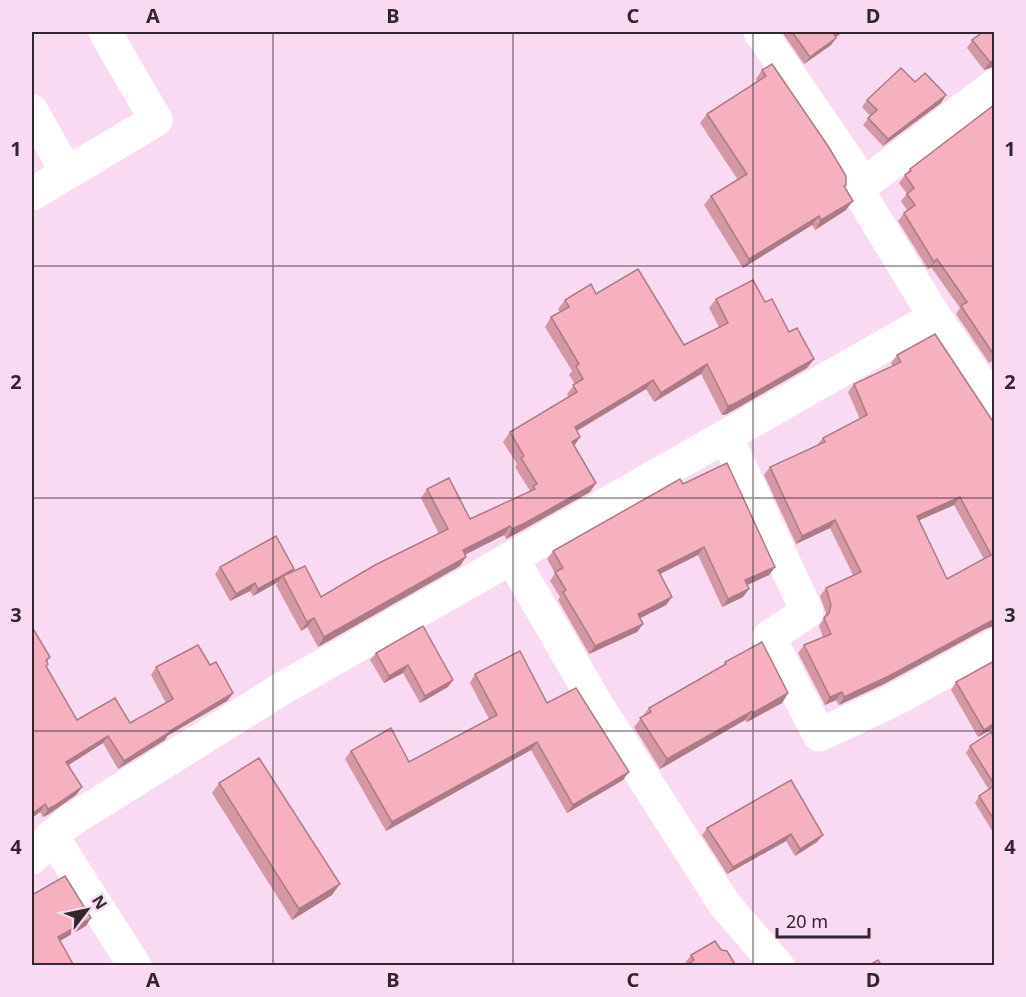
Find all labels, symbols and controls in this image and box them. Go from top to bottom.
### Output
text: A [146,2,160,29]
text: B [386,2,400,29]
text: C [627,2,640,29]
text: D [866,2,880,29]
text: 1 [10,135,22,162]
text: 1 [1004,135,1016,162]
text: 2 [10,368,22,395]
text: 2 [1004,368,1016,395]
text: 3 [10,601,22,628]
text: 3 [1004,601,1016,628]
text: 4 [10,833,22,860]
text: 4 [1004,833,1016,860]
north arrow [57,880,117,940]
text: N [87,891,112,913]
scale bar [777,901,868,939]
text: 20 m [786,909,828,933]
text: A [146,966,160,993]
text: B [386,966,400,993]
text: C [627,966,640,993]
text: D [866,966,880,993]

